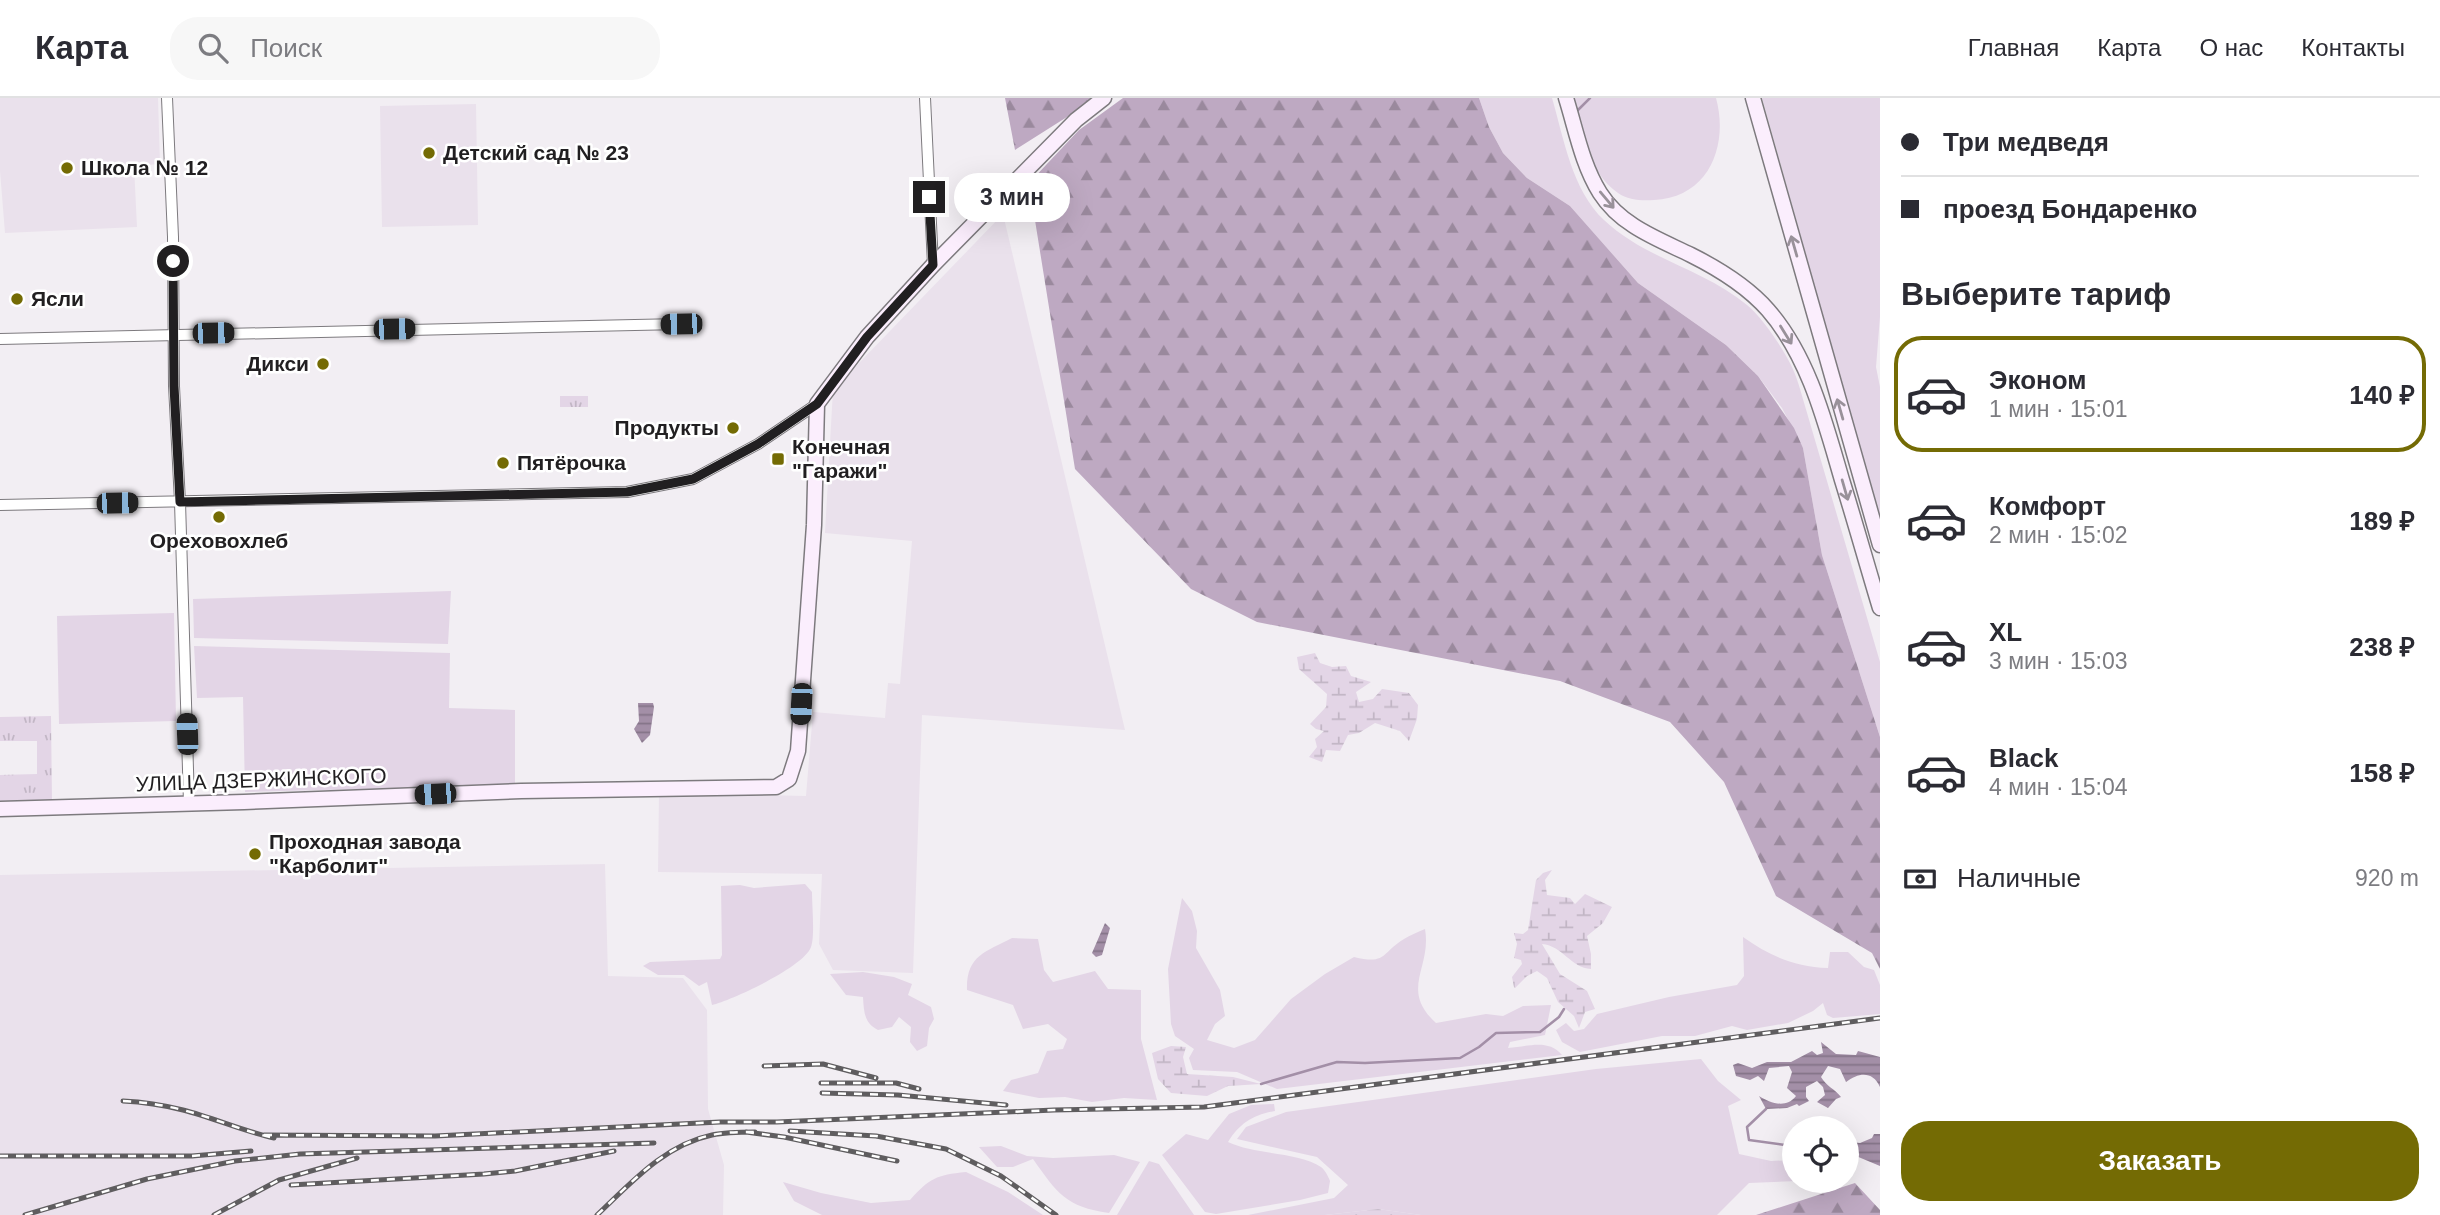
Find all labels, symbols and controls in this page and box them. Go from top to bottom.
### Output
search box [170,17,660,80]
text: Карта [35,29,128,66]
icon: search [194,29,232,67]
text: Поиск [250,33,322,63]
text: Главная [1968,34,2059,61]
text: Карта [2097,34,2161,61]
text: О нас [2199,34,2263,61]
text: Контакты [2301,34,2405,61]
text: Три медведя [1943,127,2109,157]
place label: Детский сад № 23 [443,141,629,164]
marker: Детский сад № 23 [421,145,437,161]
place label: Школа № 12 [81,156,208,179]
marker: Школа № 12 [59,160,75,176]
callout: 3 мин [954,172,1069,222]
route end [913,181,945,213]
text: 3 мин [980,184,1044,210]
one-way arrow [1599,191,1615,209]
text: проезд Бондаренко [1943,194,2197,224]
one-way arrow [1786,235,1799,257]
route start [157,245,189,277]
text: Выберите тариф [1901,276,2171,312]
place label: Ясли [31,287,84,310]
marker: Ясли [9,291,25,307]
car [660,313,703,335]
car [373,318,416,340]
car [192,322,235,344]
one-way arrow [1778,325,1793,344]
place label: Дикси [246,352,309,375]
marker: Дикси [315,356,331,372]
icon: car [1905,363,1968,426]
text: Эконом [1989,365,2087,395]
text: 140 ₽ [2349,380,2415,410]
text: 1 мин · 15:01 [1989,396,2128,422]
one-way arrow [1833,399,1846,421]
place label: Продукты [615,416,719,439]
marker: Продукты [725,420,741,436]
place label: Конечная "Гаражи" [792,435,890,482]
place label: Пятёрочка [517,451,626,474]
marker: Конечная "Гаражи" [770,451,786,467]
marker: Пятёрочка [495,455,511,471]
one-way arrow [1840,479,1853,501]
icon: car [1905,489,1968,552]
text: Комфорт [1989,491,2106,521]
car [96,492,139,514]
text: 189 ₽ [2349,506,2415,536]
marker: Ореховохлеб [211,509,227,525]
text: 2 мин · 15:02 [1989,522,2128,548]
place label: Ореховохлеб [150,529,288,552]
icon: car [1905,615,1968,678]
text: XL [1989,617,2022,647]
text: 238 ₽ [2349,632,2415,662]
text: 3 мин · 15:03 [1989,648,2128,674]
car [790,682,813,726]
car [176,713,199,755]
icon: car [1905,741,1968,804]
text: Black [1989,743,2058,773]
text: 158 ₽ [2349,758,2415,788]
street label: УЛИЦА ДЗЕРЖИНСКОГО [135,764,387,795]
text: 4 мин · 15:04 [1989,774,2128,800]
car [414,782,457,806]
place label: Проходная завода "Карболит" [269,830,461,877]
marker: Проходная завода "Карболит" [247,846,263,862]
icon: cash [1901,860,1939,898]
text: Наличные [1957,863,2081,893]
text: 920 m [2355,865,2419,891]
map controls [1782,1116,1859,1193]
button: locate [1782,1116,1859,1193]
button: Заказать [1901,1121,2419,1201]

